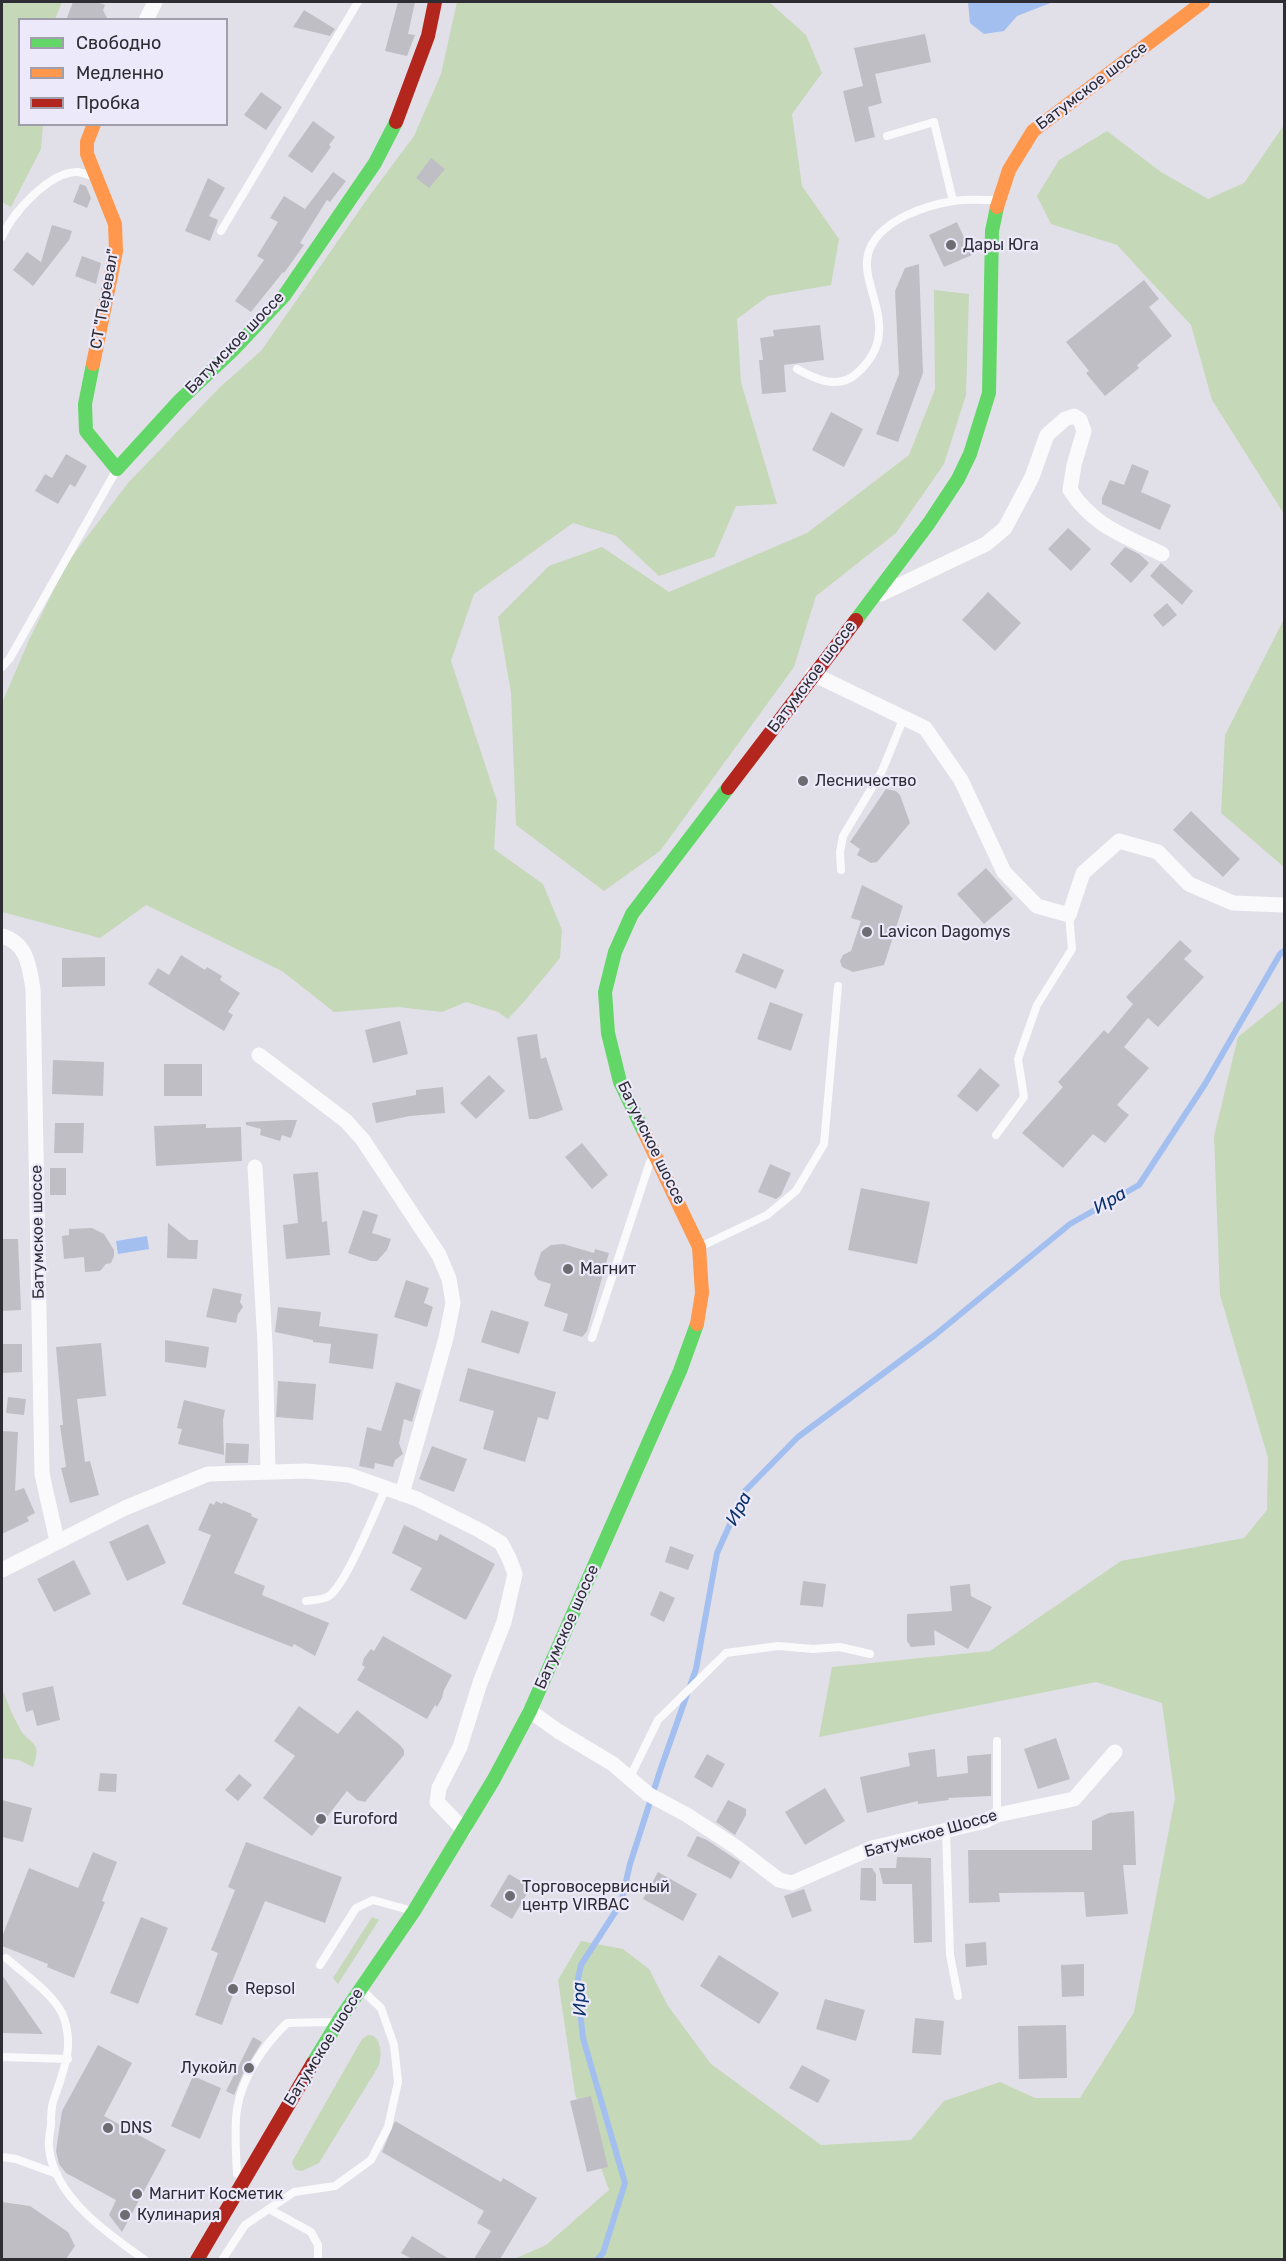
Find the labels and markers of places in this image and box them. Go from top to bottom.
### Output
place label: Дары Юга [963,235,1039,255]
marker: Дары Юга [944,238,958,252]
place label: Лесничество [815,771,917,791]
marker: Лесничество [796,774,810,788]
place label: Lavicon Dagomys [879,922,1010,942]
marker: Lavicon Dagomys [860,925,874,939]
place label: Магнит [580,1259,636,1279]
marker: Магнит [561,1262,575,1276]
place label: Euroford [333,1809,398,1829]
marker: Euroford [314,1812,328,1826]
place label: Торговосервисный центр VIRBAC [522,1877,670,1915]
marker: Торговосервисный центр VIRBAC [503,1889,517,1903]
place label: Repsol [245,1979,295,1999]
marker: Repsol [226,1982,240,1996]
place label: Лукойл [181,2058,237,2078]
marker: Лукойл [242,2061,256,2075]
place label: DNS [120,2118,152,2138]
marker: DNS [101,2121,115,2135]
place label: Магнит Косметик [149,2184,283,2204]
marker: Магнит Косметик [130,2187,144,2201]
place label: Кулинария [137,2205,220,2225]
marker: Кулинария [118,2208,132,2222]

